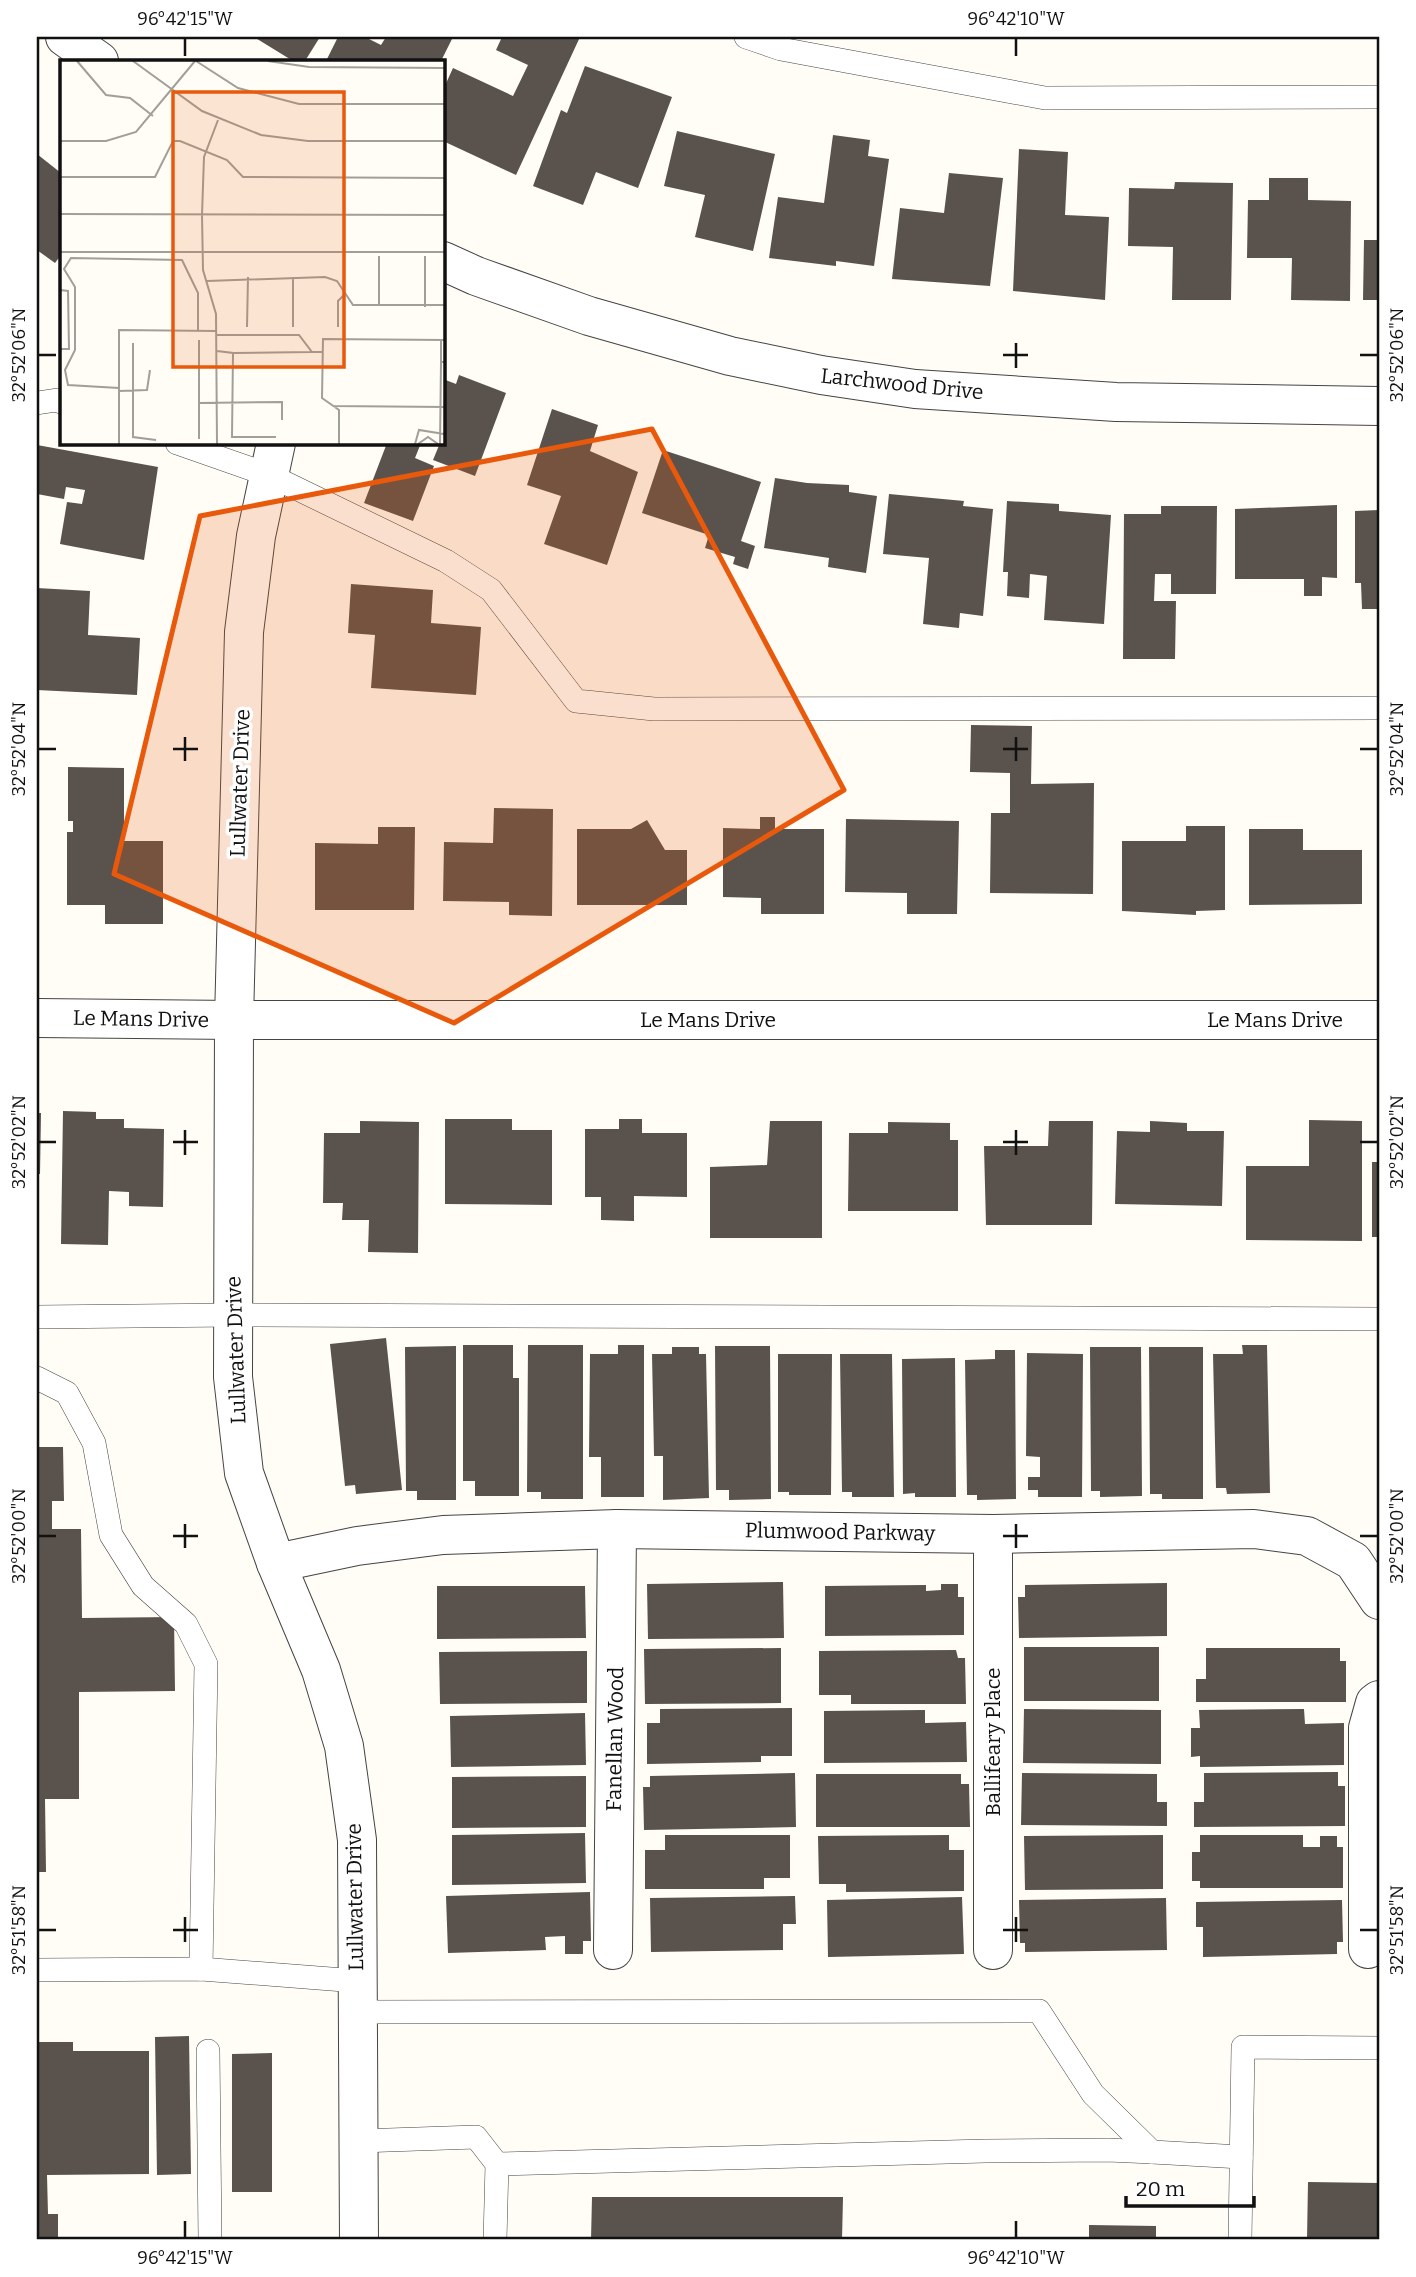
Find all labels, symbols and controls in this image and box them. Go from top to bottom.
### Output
text: 96°42'15"W [137,8,233,30]
text: 96°42'10"W [967,8,1065,30]
inset map [60,60,444,444]
text: 32°52'06"N [8,308,30,402]
text: 32°52'06"N [1386,308,1408,402]
street label: Larchwood Drive [819,363,985,405]
text: 32°52'04"N [8,702,30,796]
text: 32°52'04"N [1386,702,1408,796]
street label: Lullwater Drive [224,709,256,857]
street label: Le Mans Drive [73,1005,209,1033]
street label: Le Mans Drive [640,1007,776,1033]
street label: Le Mans Drive [1207,1007,1343,1033]
text: 32°52'02"N [8,1095,30,1189]
text: 32°52'02"N [1386,1095,1408,1189]
street label: Lullwater Drive [220,1276,252,1424]
text: 32°52'00"N [8,1488,30,1584]
text: 32°52'00"N [1386,1488,1408,1584]
street label: Plumwood Parkway [745,1517,936,1547]
street label: Fanellan Wood [601,1666,629,1812]
street label: Ballifeary Place [980,1667,1006,1817]
street label: Lullwater Drive [341,1823,369,1971]
text: 32°51'58"N [8,1885,30,1975]
text: 32°51'58"N [1386,1885,1408,1975]
scale bar [1126,2165,1253,2209]
text: 20 m [1136,2176,1185,2202]
text: 96°42'15"W [137,2247,233,2269]
text: 96°42'10"W [967,2247,1065,2269]

